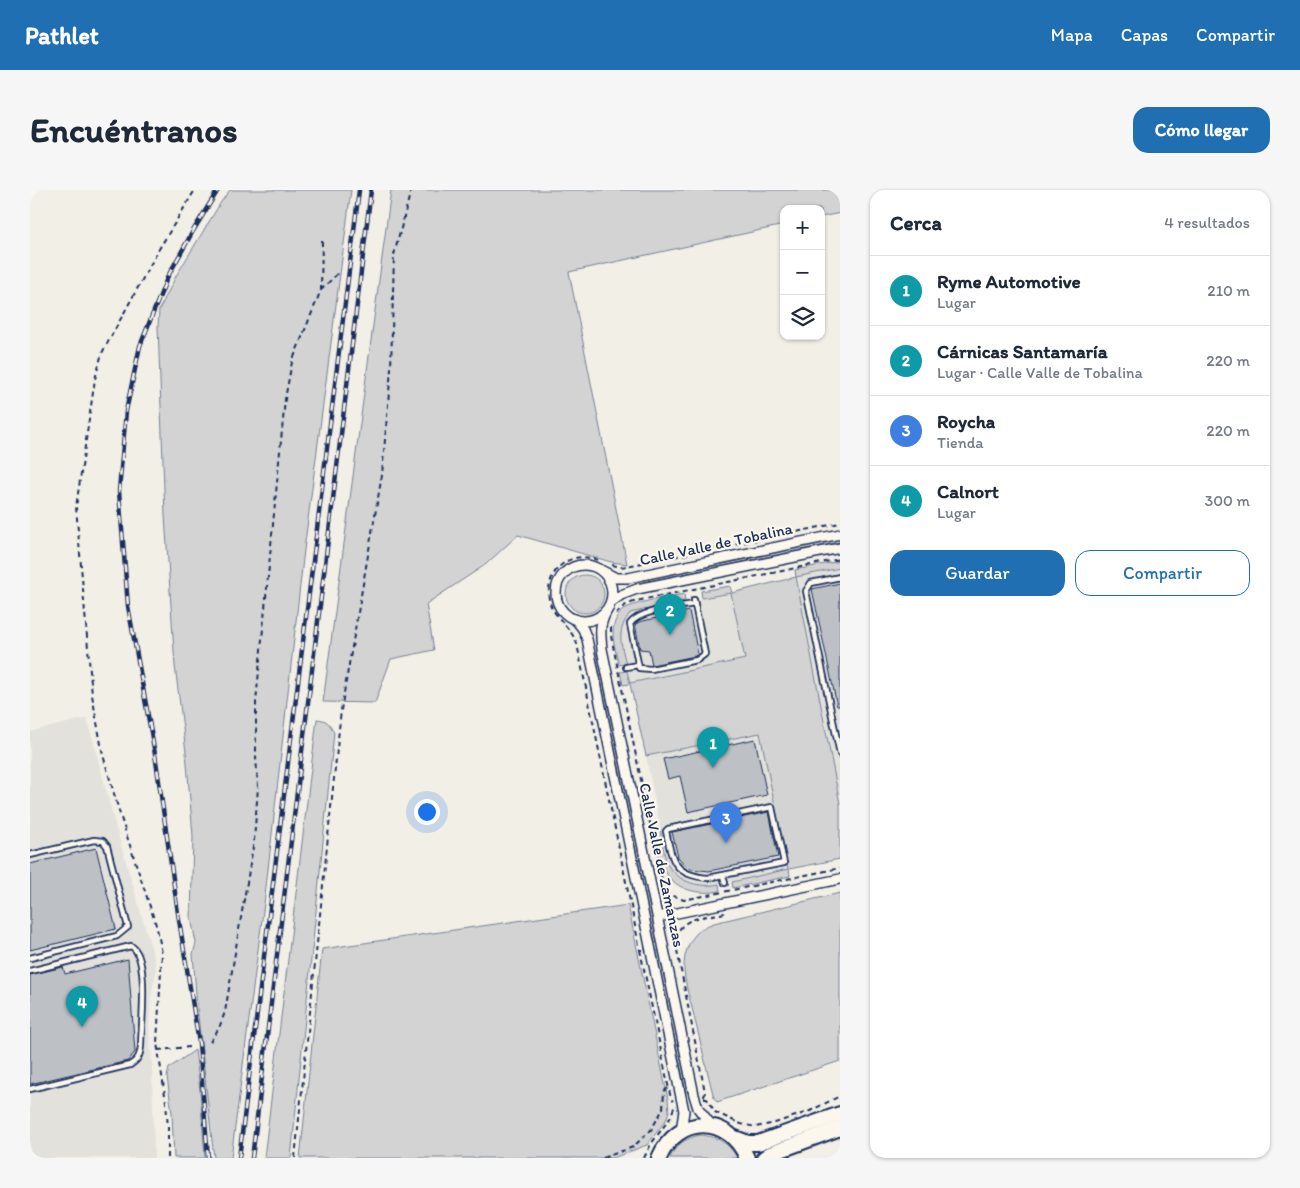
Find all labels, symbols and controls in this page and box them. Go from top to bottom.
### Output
text: Pathlet [25,21,99,50]
text: Mapa [1051,24,1093,46]
text: Capas [1121,24,1168,46]
text: Compartir [1196,24,1275,46]
button: Cómo llegar [1133,107,1270,153]
text: Encuéntranos [30,109,238,151]
map controls [780,205,825,340]
button: + [780,205,825,250]
text: Cerca [890,210,942,235]
text: 4 resultados [1164,213,1250,232]
button: − [780,250,825,295]
text: Ryme Automotive [937,270,1081,293]
text: 1 [902,281,910,300]
text: 210 m [1207,281,1250,300]
text: Lugar [937,293,976,312]
button: layers [780,295,825,340]
text: Cárnicas Santamaría [937,340,1108,363]
text: 2 [902,351,910,370]
text: 220 m [1206,351,1250,370]
text: Lugar · Calle Valle de Tobalina [937,363,1143,382]
text: Roycha [937,410,995,433]
text: 3 [902,421,910,440]
text: 220 m [1206,421,1250,440]
text: Tienda [937,433,984,452]
text: Calnort [937,480,999,503]
text: 4 [901,491,911,510]
text: 300 m [1205,491,1250,510]
text: Lugar [937,503,976,522]
street label: Calle Valle de Tobalina [638,518,795,570]
button: Guardar [890,550,1065,596]
button: Compartir [1075,550,1250,596]
pin: 2 [654,594,686,635]
pin: 1 [697,727,729,768]
street label: Calle Valle de Zamanzas [635,781,689,949]
your location [414,799,440,825]
pin: 3 [710,802,742,843]
pin: 4 [66,986,98,1027]

